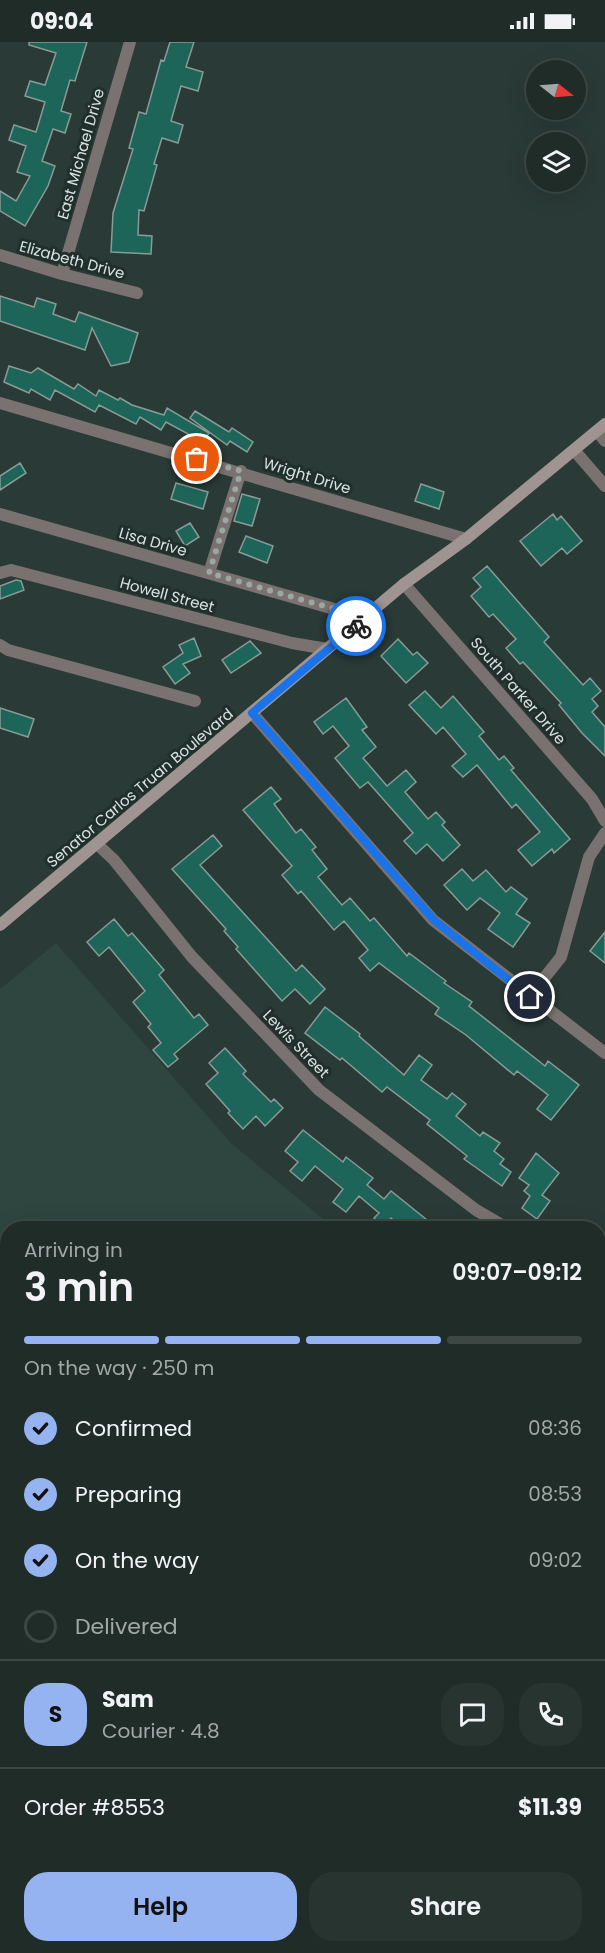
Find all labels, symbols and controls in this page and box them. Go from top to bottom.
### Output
text: 09:04 [30,6,93,37]
north arrow [526,60,586,120]
map controls [526,60,586,192]
street label: East Michael Drive [52,86,109,222]
button: layers [526,132,586,192]
street label: Elizabeth Drive [17,235,127,284]
pin [171,433,222,484]
icon: bag [180,442,213,475]
street label: Wright Drive [261,452,354,499]
street label: Lisa Drive [117,522,190,561]
street label: Howell Street [118,572,217,617]
courier [326,596,386,656]
icon: bike [340,610,373,643]
street label: South Parker Drive [466,633,571,749]
street label: Senator Carlos Truan Boulevard [42,703,237,872]
pin [504,971,555,1022]
icon: home [513,980,546,1013]
street label: Lewis Street [258,1005,334,1082]
text: Arriving in [24,1236,123,1264]
text: 09:07–09:12 [452,1257,582,1288]
text: 3 min [24,1260,134,1315]
text: On the way · 250 m [24,1354,214,1382]
icon: check [24,1412,57,1445]
text: Confirmed [75,1413,192,1444]
text: 08:36 [528,1414,582,1442]
icon: check [24,1478,57,1511]
text: Preparing [75,1479,182,1510]
text: 08:53 [528,1480,582,1508]
icon: check [24,1544,57,1577]
text: On the way [75,1545,199,1576]
text: 09:02 [529,1546,582,1574]
text: Delivered [75,1611,178,1642]
button: chat [441,1683,504,1746]
button: phone [519,1683,582,1746]
text: Sam [102,1684,154,1715]
text: S [49,1699,62,1730]
text: Courier · 4.8 [102,1717,220,1745]
text: Order #8553 [24,1792,165,1823]
text: $11.39 [518,1792,582,1823]
button: Help [24,1872,297,1941]
button: Share [309,1872,582,1941]

